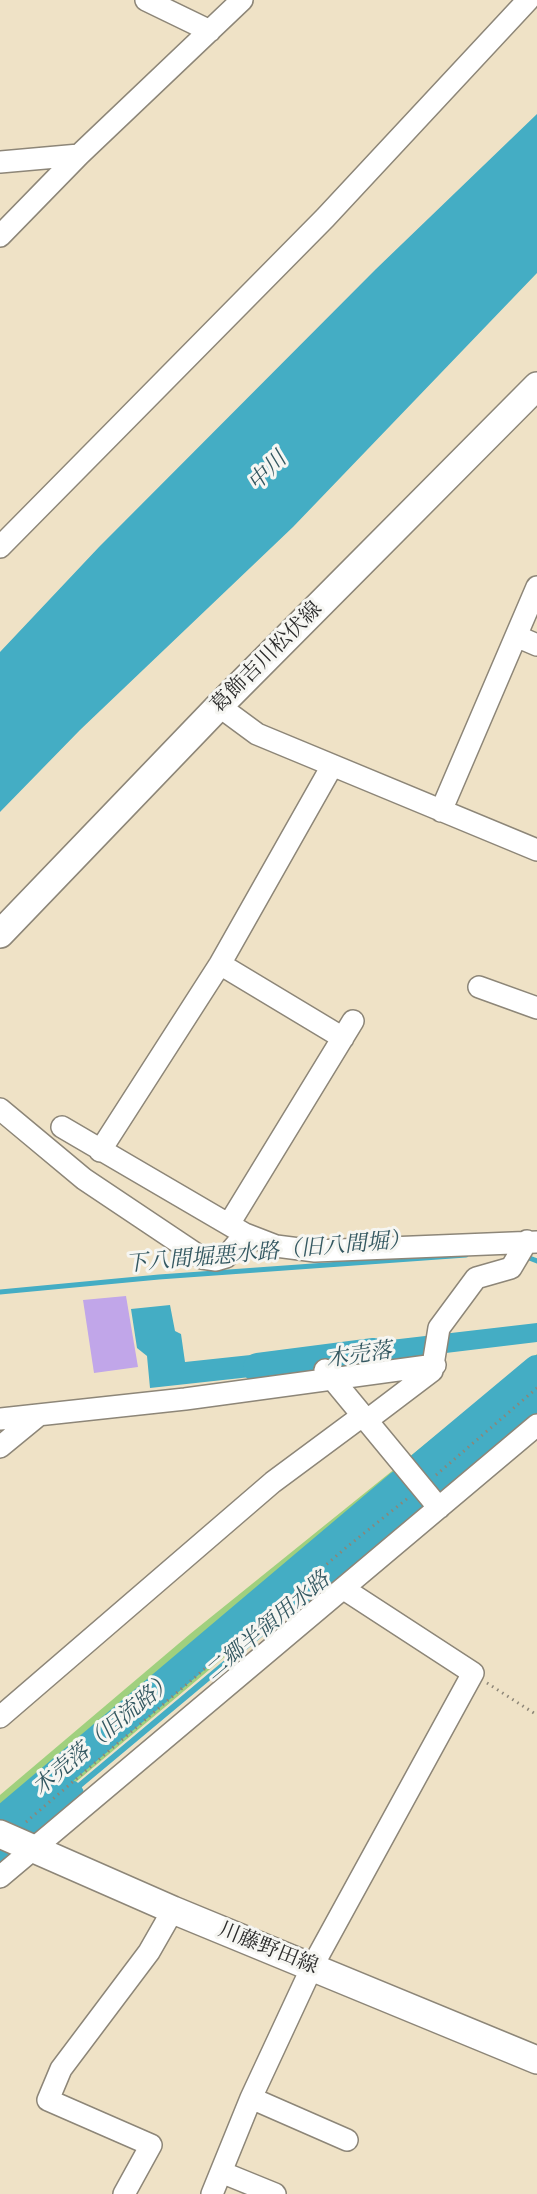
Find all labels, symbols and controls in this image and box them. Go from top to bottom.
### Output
water label: 中川 [243,447,293,497]
street label: 葛飾吉川松伏線 [206,597,328,719]
water label: 下八間堀悪水路（旧八間堀） [124,1227,412,1279]
water label: 木売落 [324,1338,394,1374]
water label: 二郷半領用水路 [201,1567,335,1687]
water label: 木売落（旧流路） [28,1668,180,1802]
street label: 川藤野田線 [215,1918,321,1980]

